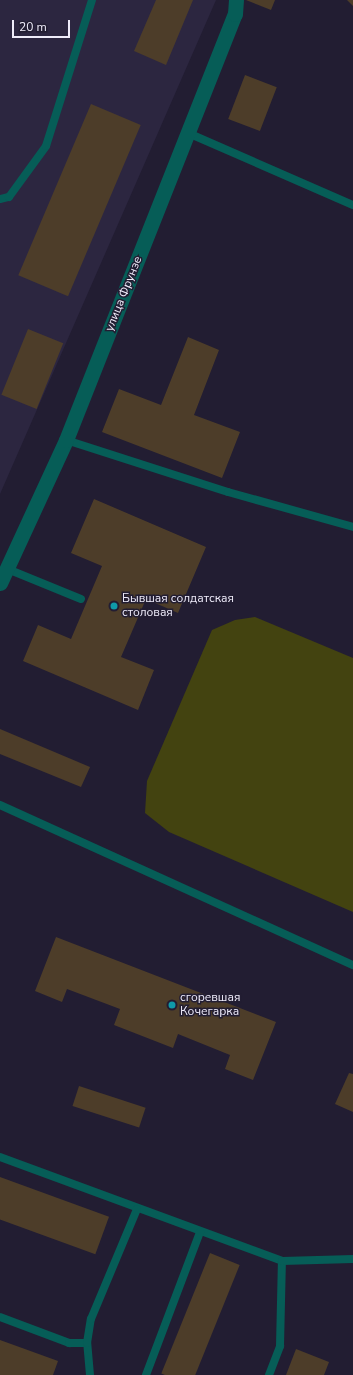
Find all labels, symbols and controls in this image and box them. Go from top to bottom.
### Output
scale bar [14,12,72,38]
text: 20 m [19,19,47,35]
street label: улица Фрунзе [102,254,146,334]
place label: Бывшая солдатская столовая [122,592,234,620]
marker: Бывшая солдатская столовая [109,601,119,611]
place label: сгоревшая Кочегарка [180,991,240,1019]
marker: сгоревшая Кочегарка [167,1000,177,1010]

